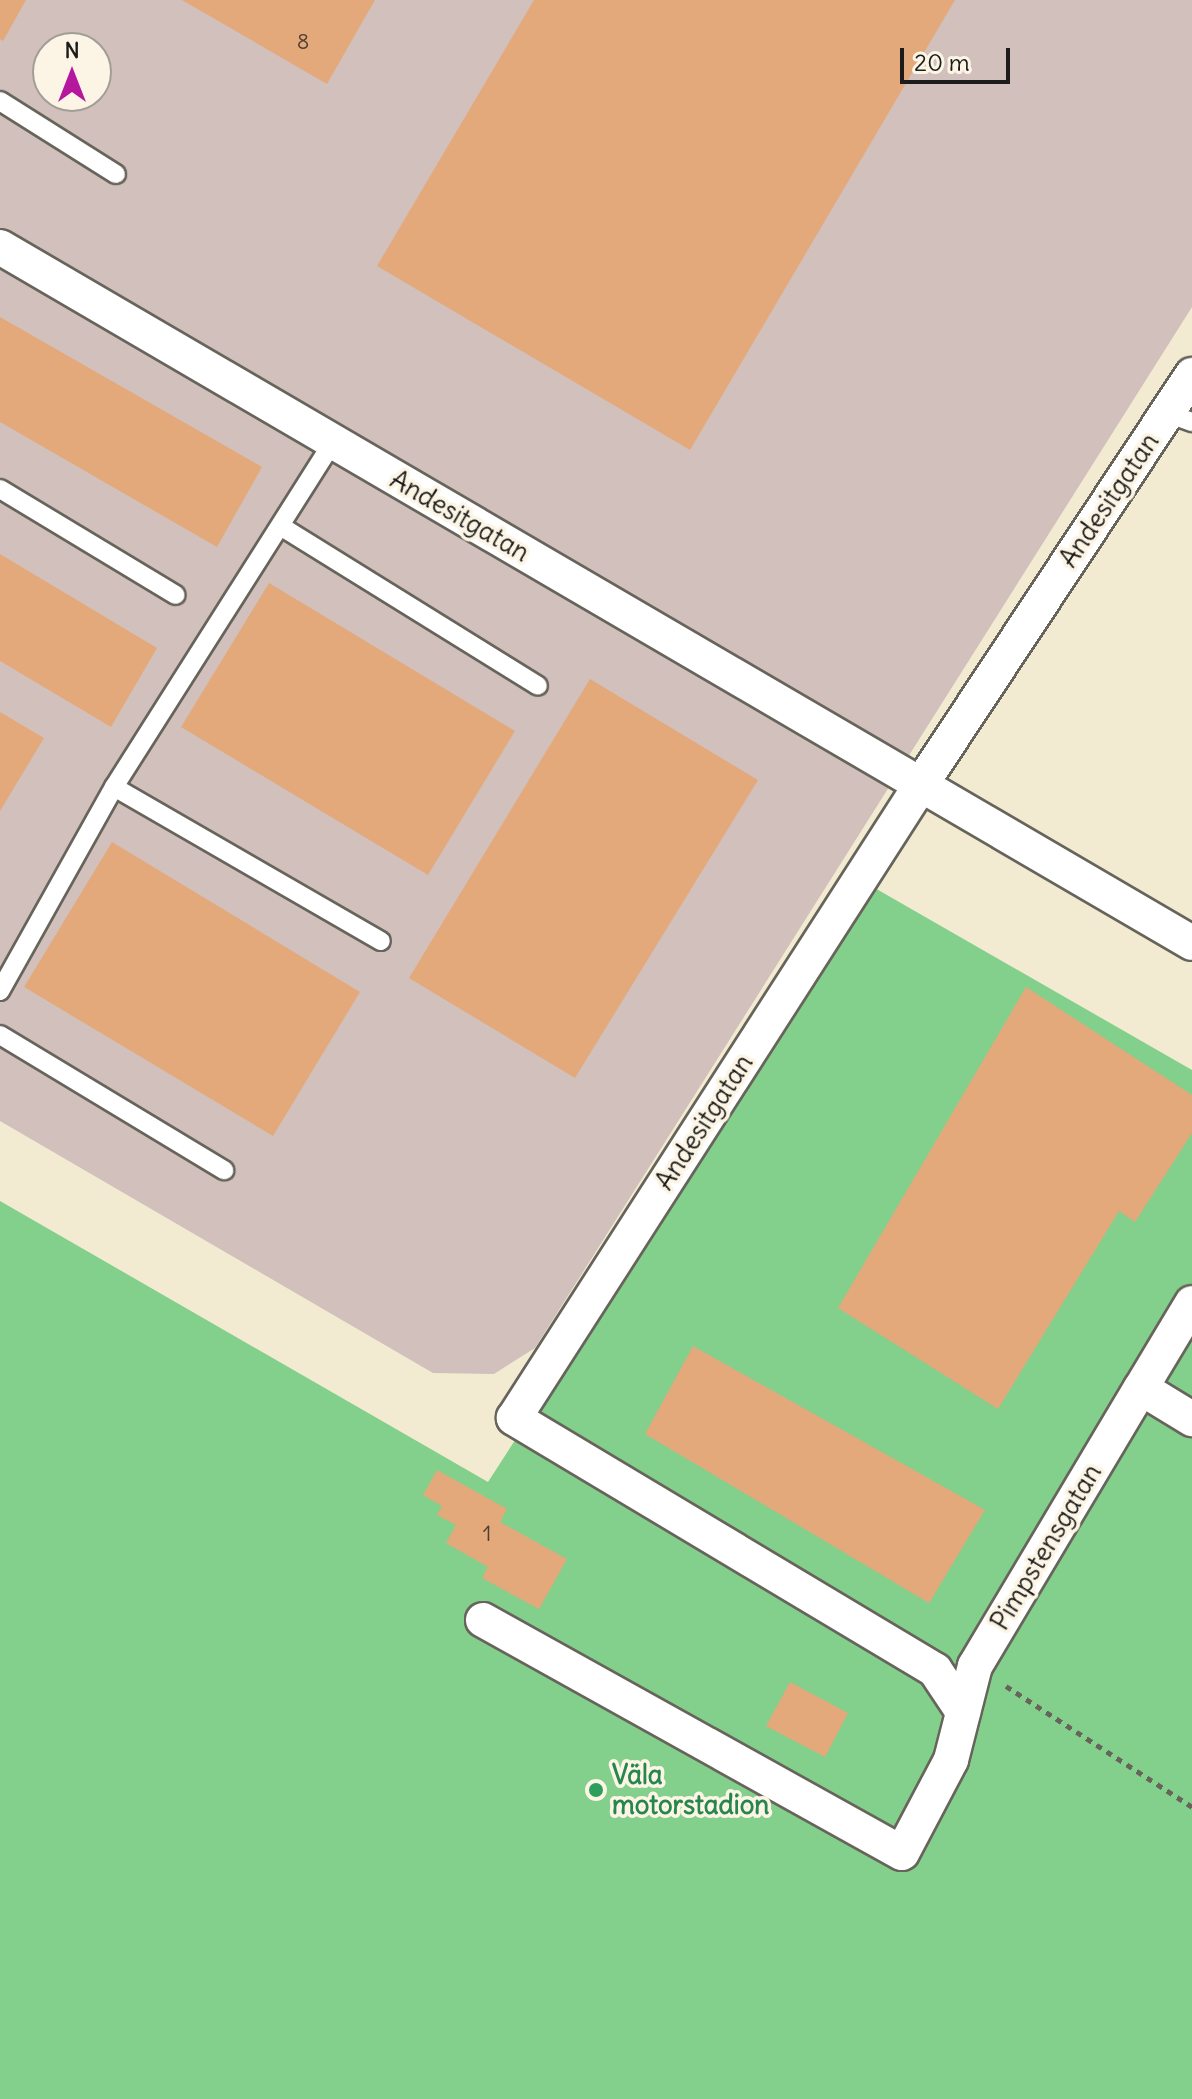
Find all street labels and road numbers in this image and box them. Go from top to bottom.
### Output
street label: Andesitgatan [1053,427,1165,573]
street label: Andesitgatan [385,464,535,568]
street label: Andesitgatan [649,1048,759,1196]
street label: Pimpstensgatan [984,1458,1108,1636]

